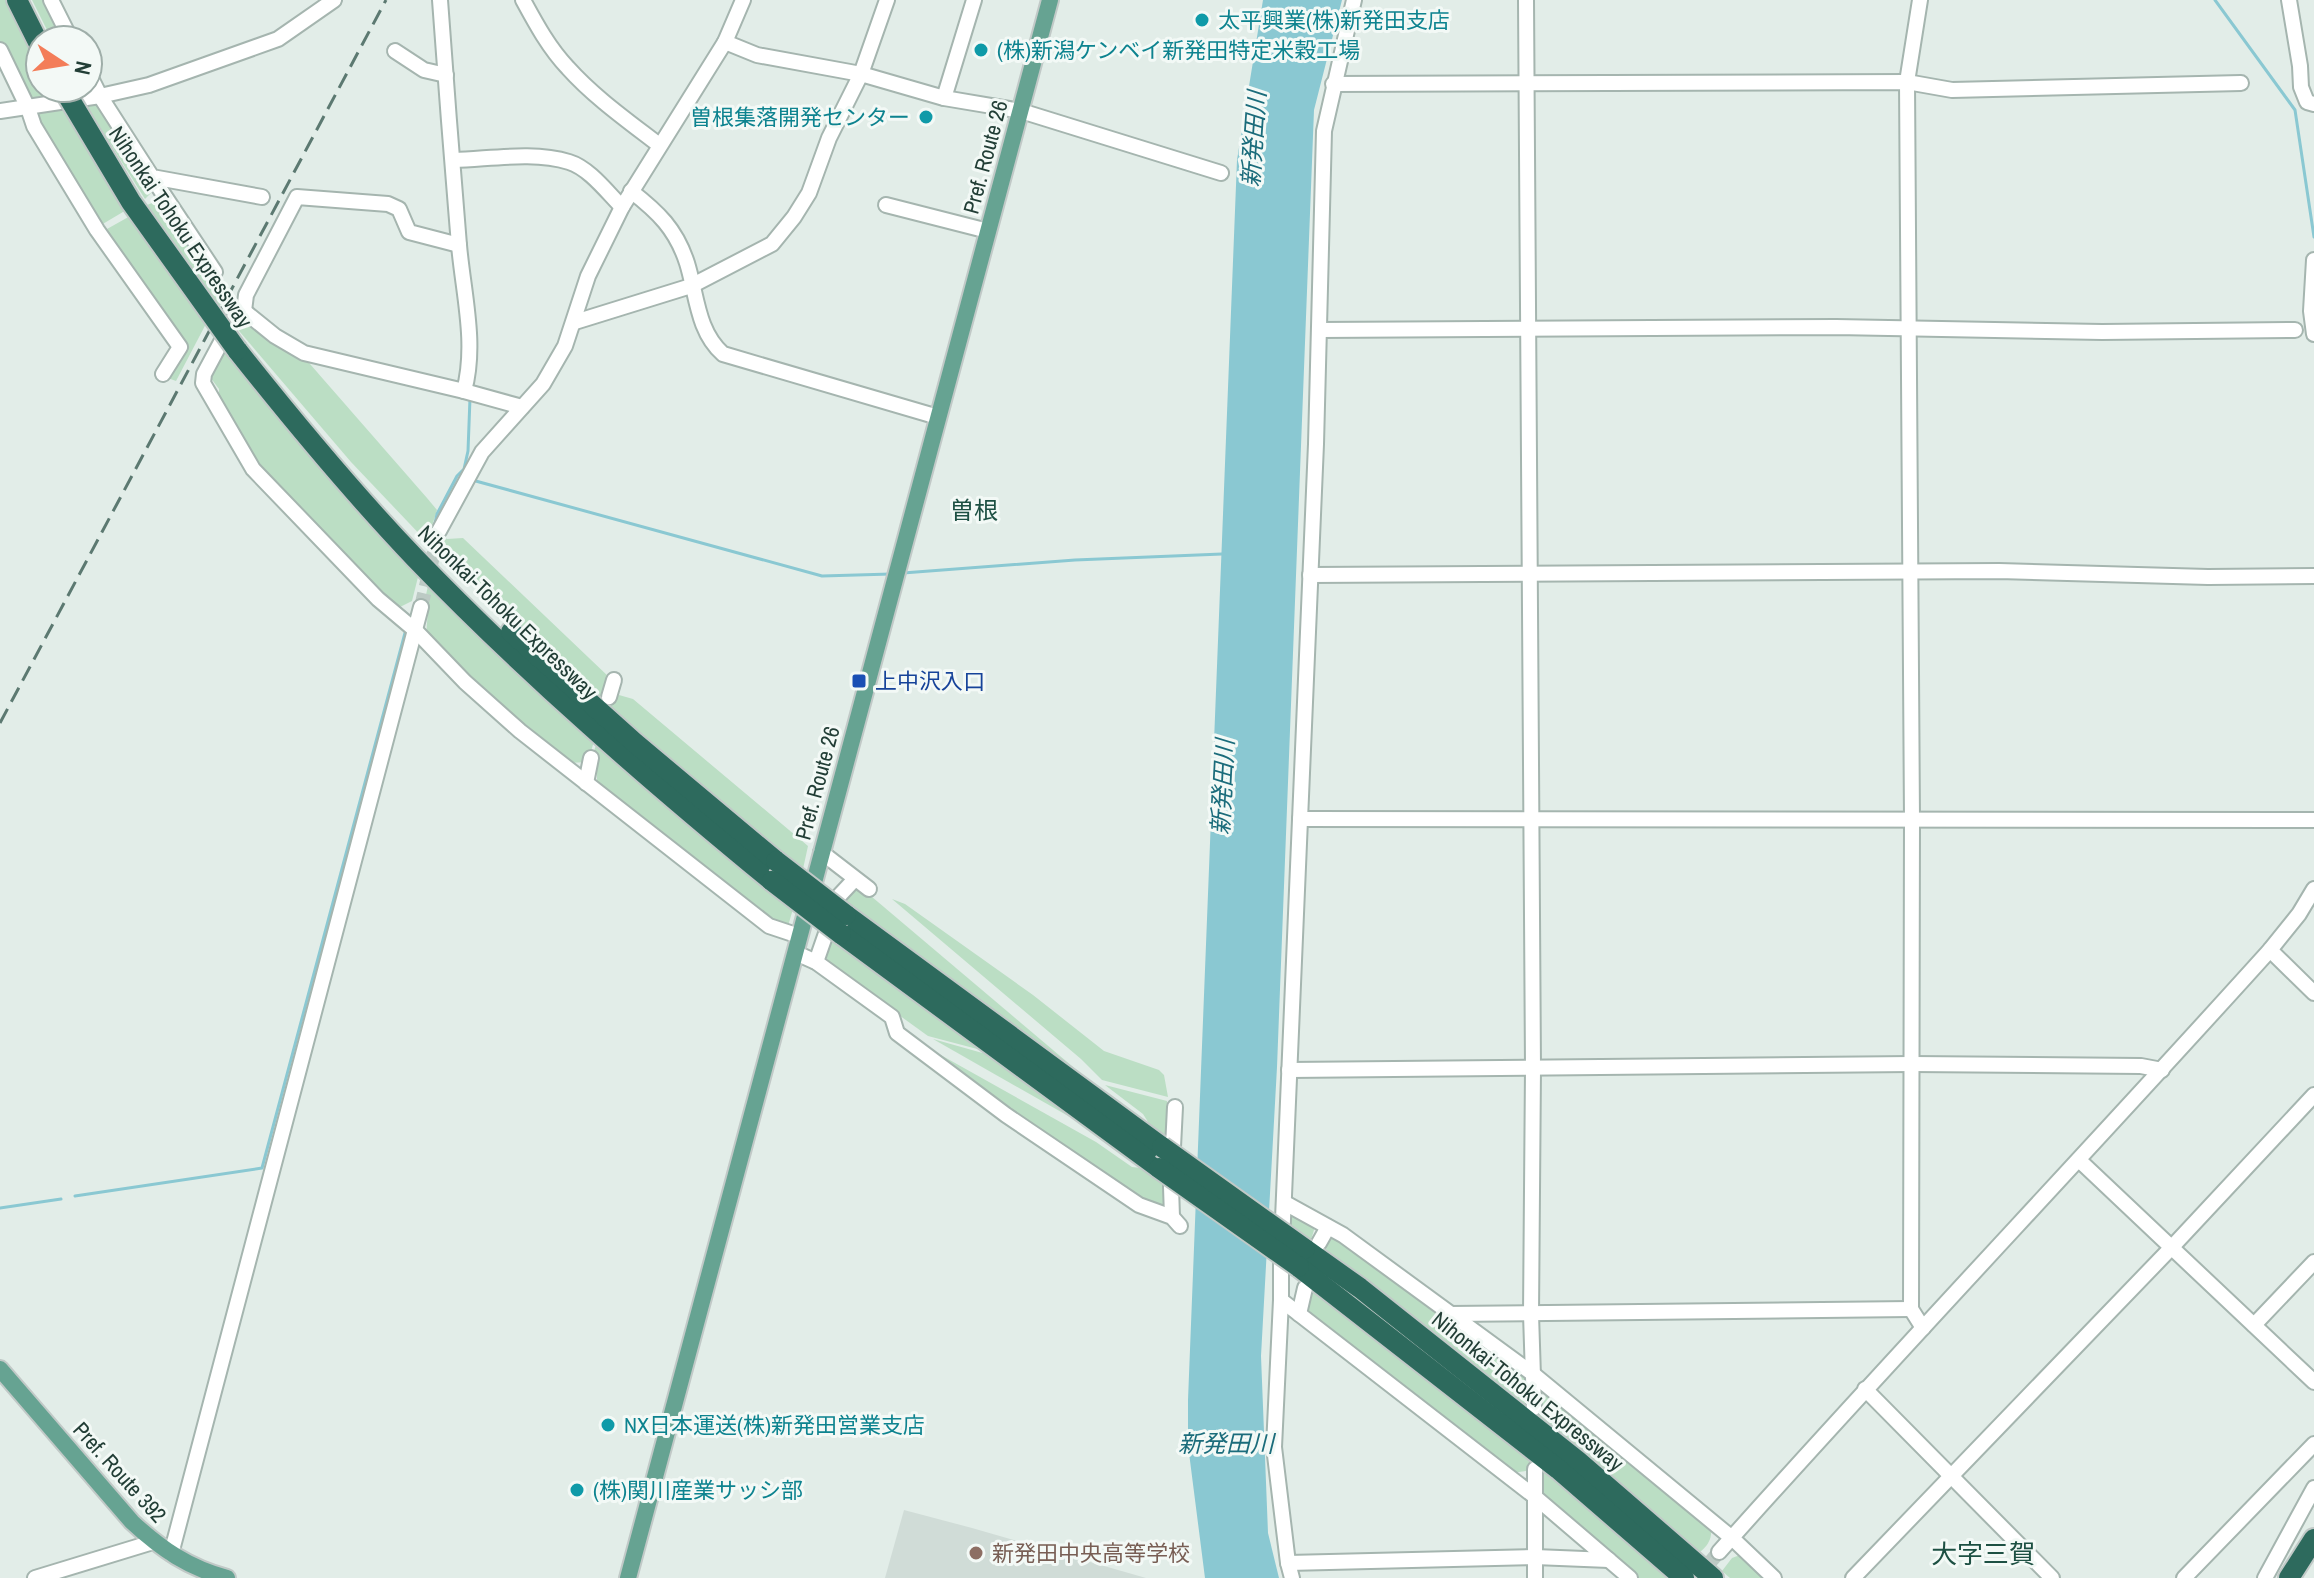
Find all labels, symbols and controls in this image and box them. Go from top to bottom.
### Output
place label: 太平興業(株)新発田支店 [1218,5,1450,35]
marker: 太平興業(株)新発田支店 [1193,11,1211,29]
north arrow [24,24,104,104]
place label: (株)新潟ケンベイ新発田特定米穀工場 [997,35,1360,65]
marker: (株)新潟ケンベイ新発田特定米穀工場 [972,41,990,59]
text: N [68,59,100,78]
water label: 新発田川 [1234,87,1273,188]
street label: Pref. Route 26 [955,97,1015,217]
place label: 曽根集落開発センター [690,102,910,132]
marker: 曽根集落開発センター [917,108,935,126]
street label: Nihonkai Tohoku Expressway [102,120,260,334]
district label: 曽根 [950,494,998,526]
street label: Nihonkai-Tohoku Expressway [412,518,604,706]
place label: 上中沢入口 [875,666,985,696]
marker: 上中沢入口 [850,672,868,690]
street label: Pref. Route 26 [787,723,847,843]
water label: 新発田川 [1204,735,1241,836]
street label: Nihonkai-Tohoku Expressway [1426,1304,1630,1478]
place label: NX日本運送(株)新発田営業支店 [624,1410,925,1440]
street label: Pref. Route 392 [67,1415,173,1529]
marker: NX日本運送(株)新発田営業支店 [599,1416,617,1434]
water label: 新発田川 [1178,1427,1277,1459]
place label: (株)関川産業サッシ部 [593,1475,803,1505]
marker: (株)関川産業サッシ部 [568,1481,586,1499]
district label: 大字三賀 [1931,1536,2035,1571]
place label: 新発田中央高等学校 [992,1538,1190,1568]
marker: 新発田中央高等学校 [967,1544,985,1562]

